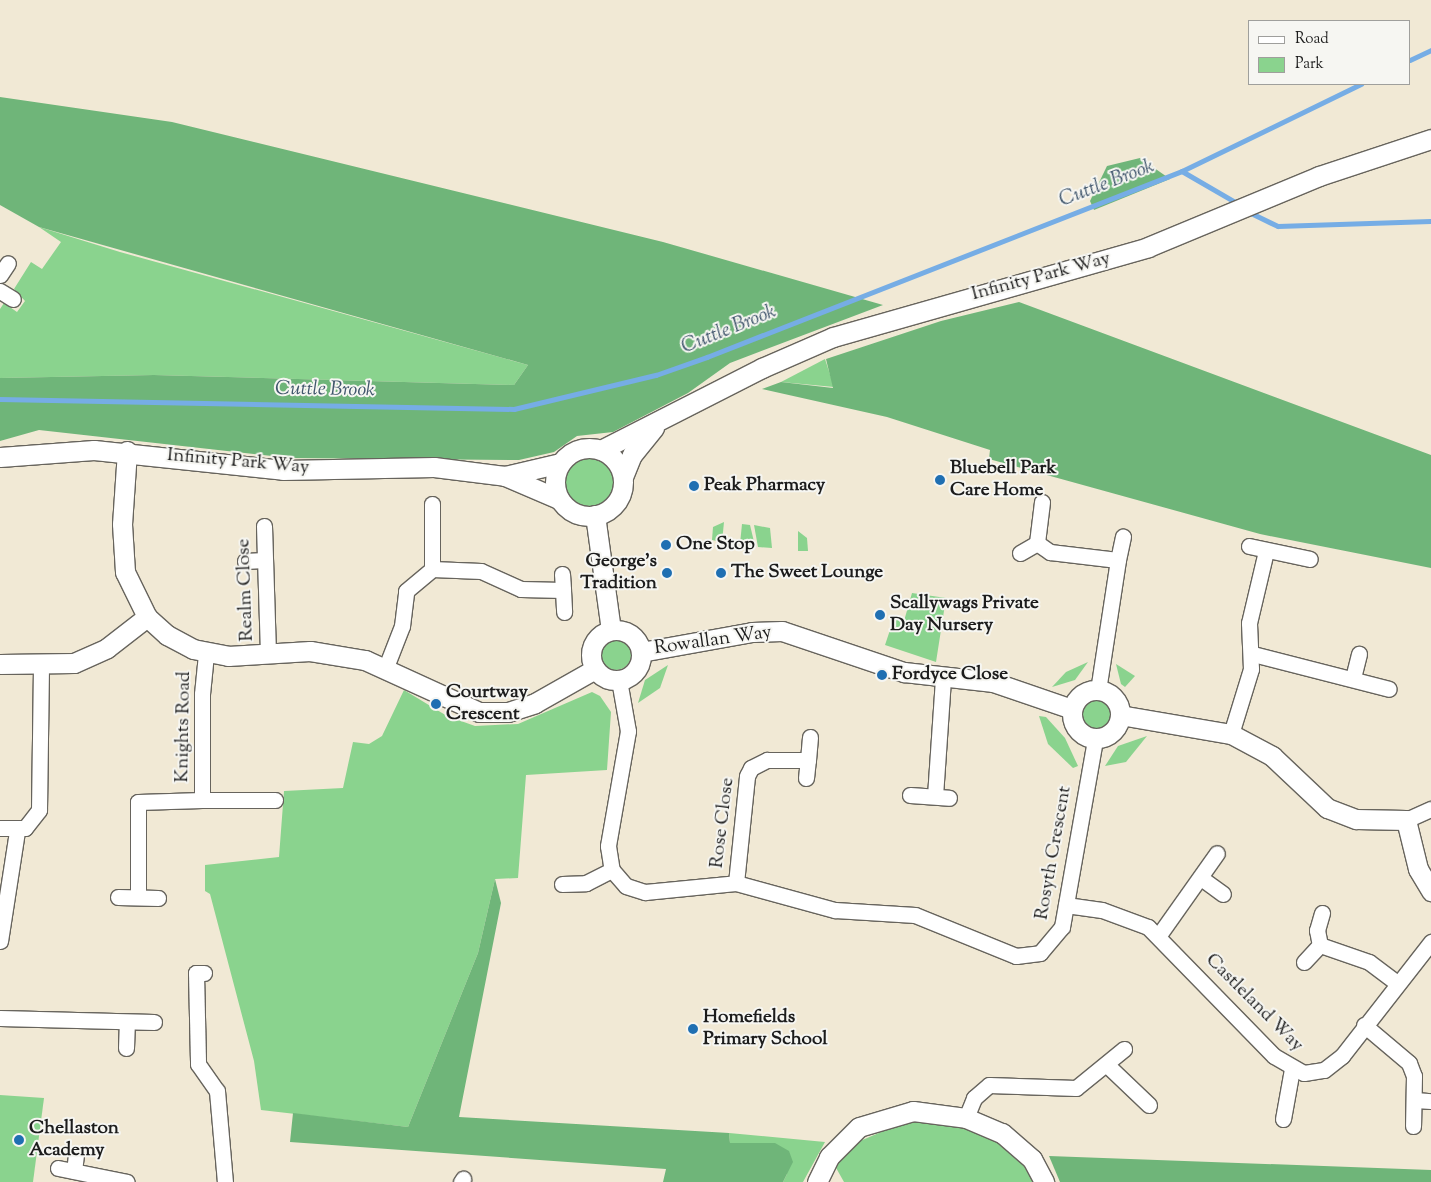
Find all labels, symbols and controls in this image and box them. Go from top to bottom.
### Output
legend [1248,20,1411,85]
text: Road [1295,29,1329,50]
text: Park [1295,54,1324,75]
water label: Cuttle Brook [1056,155,1158,213]
street label: Infinity Park Way [969,248,1113,306]
water label: Cuttle Brook [678,300,780,360]
water label: Cuttle Brook [275,377,375,403]
street label: Infinity Park Way [166,444,310,480]
place label: Bluebell Park Care Home [950,458,1057,502]
marker: Bluebell Park Care Home [934,474,946,486]
place label: Peak Pharmacy [704,475,825,497]
marker: Peak Pharmacy [688,480,700,492]
place label: One Stop [676,534,755,556]
street label: Realm Close [233,538,259,642]
marker: One Stop [660,539,672,551]
place label: George's Tradition [580,551,657,595]
place label: The Sweet Lounge [731,562,883,584]
marker: George's Tradition [661,567,673,579]
marker: The Sweet Lounge [715,567,727,579]
place label: Scallywags Private Day Nursery [890,593,1039,637]
marker: Scallywags Private Day Nursery [874,609,886,621]
street label: Rowallan Way [653,621,773,661]
place label: Fordyce Close [892,664,1008,686]
marker: Fordyce Close [876,669,888,681]
street label: Knights Road [172,671,196,783]
place label: Courtway Crescent [446,682,528,726]
marker: Courtway Crescent [430,698,442,710]
street label: Rose Close [706,776,740,870]
street label: Rosyth Crescent [1031,784,1077,922]
street label: Castleland Way [1200,949,1308,1057]
place label: Homefields Primary School [703,1007,828,1051]
marker: Homefields Primary School [687,1023,699,1035]
place label: Chellaston Academy [29,1118,119,1162]
marker: Chellaston Academy [13,1134,25,1146]

